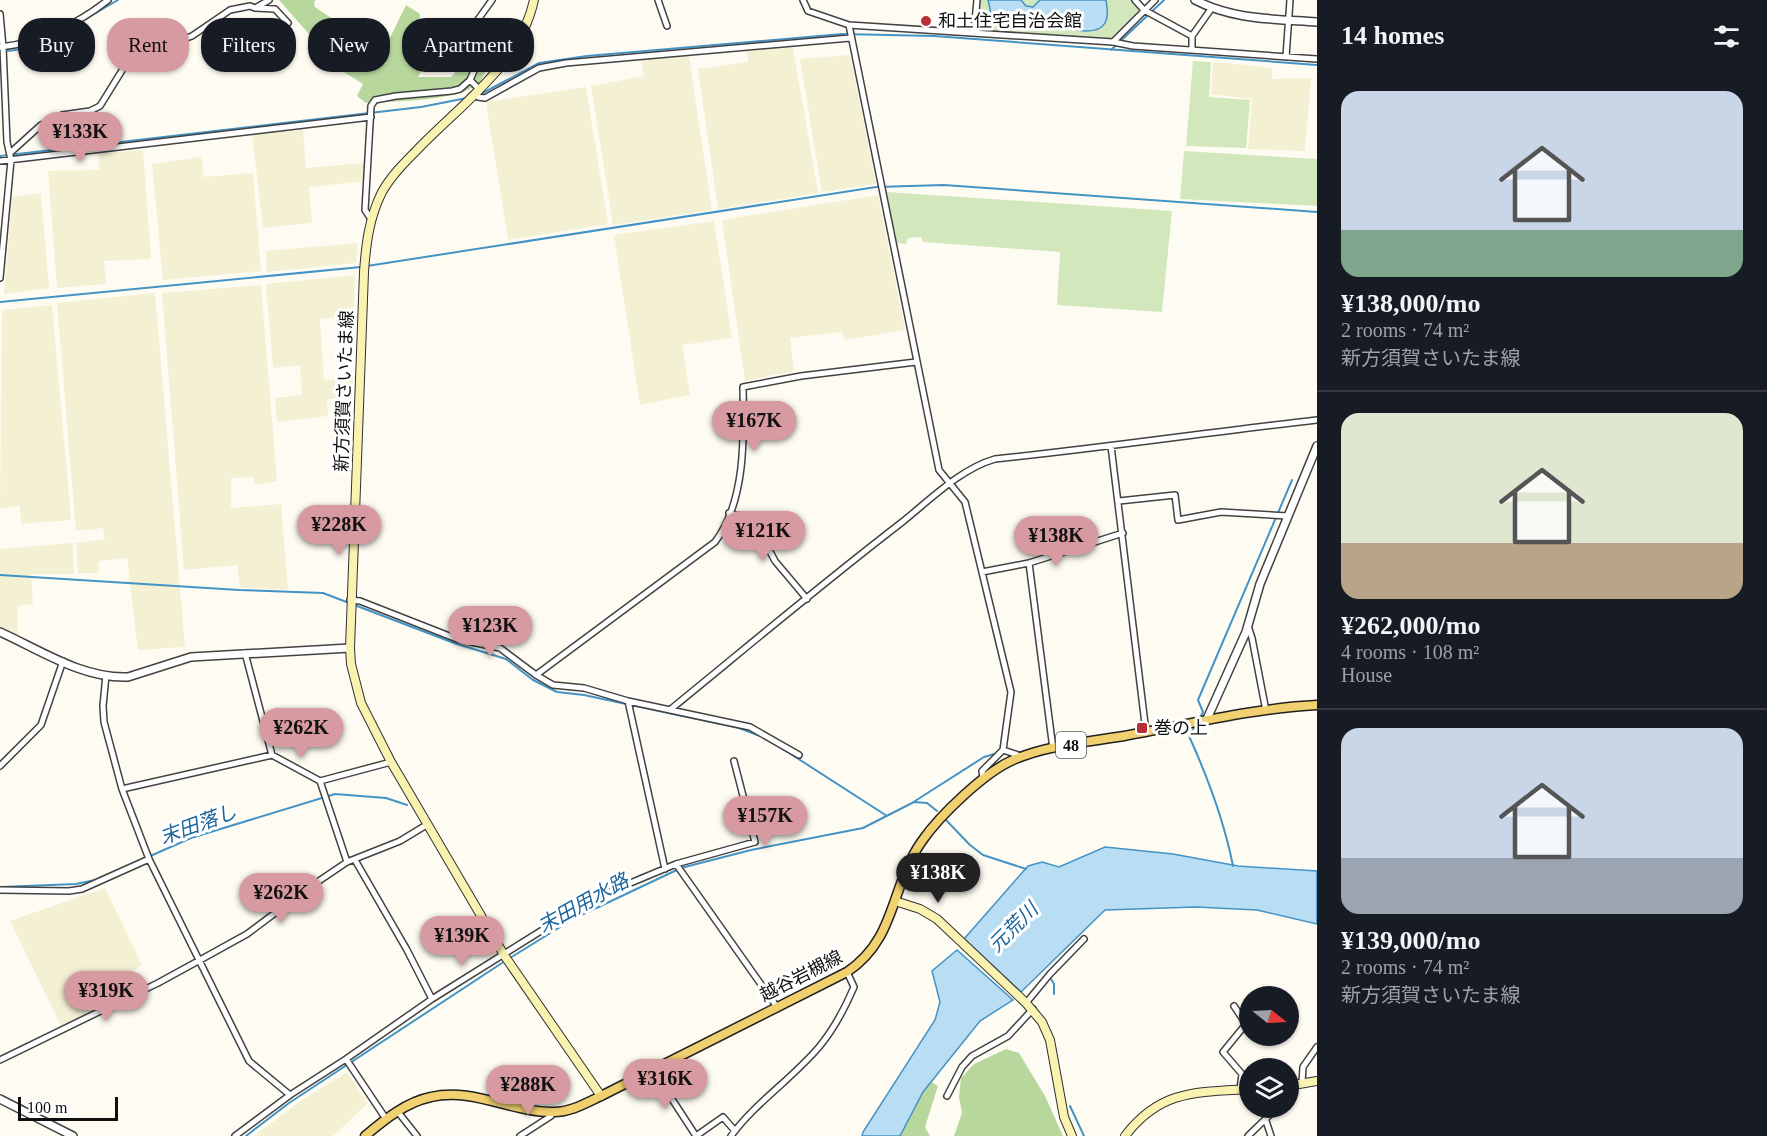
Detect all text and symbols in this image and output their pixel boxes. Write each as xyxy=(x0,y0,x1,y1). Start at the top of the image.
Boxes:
place label: 和土住宅自治会館 xyxy=(938,11,1082,31)
marker: 和土住宅自治会館 xyxy=(919,14,933,28)
chip: Buy xyxy=(18,18,95,72)
chip: Rent xyxy=(107,18,189,72)
chip: Filters xyxy=(201,18,296,72)
chip: New xyxy=(308,18,390,72)
chip: Apartment xyxy=(402,18,534,72)
icon: filters xyxy=(1710,20,1743,53)
text: 14 homes xyxy=(1341,21,1444,50)
pin: ¥133K xyxy=(38,112,122,163)
text: ¥133K xyxy=(52,120,108,142)
icon: home xyxy=(1488,130,1596,238)
text: ¥138,000/mo xyxy=(1341,289,1480,318)
street label: 新方須賀さいたま線 xyxy=(331,310,357,472)
text: 2 rooms · 74 m² xyxy=(1341,319,1469,341)
text: 新方須賀さいたま線 xyxy=(1341,347,1520,369)
pin: ¥167K xyxy=(712,401,796,452)
text: ¥167K xyxy=(726,409,782,431)
icon: home xyxy=(1488,452,1596,560)
pin: ¥228K xyxy=(297,505,381,556)
pin: ¥121K xyxy=(721,511,805,562)
text: ¥228K xyxy=(311,513,367,535)
pin: ¥138K xyxy=(1014,516,1098,567)
text: ¥121K xyxy=(735,519,791,541)
text: ¥138K xyxy=(1028,524,1084,546)
pin: ¥123K xyxy=(448,606,532,657)
text: ¥262,000/mo xyxy=(1341,611,1480,640)
text: ¥123K xyxy=(462,614,518,636)
text: 4 rooms · 108 m² xyxy=(1341,641,1479,663)
text: House xyxy=(1341,664,1392,686)
pin: ¥262K xyxy=(259,708,343,759)
text: ¥262K xyxy=(273,716,329,738)
place label: 巻の上 xyxy=(1154,718,1208,738)
marker: 巻の上 xyxy=(1135,721,1149,735)
road number: 48 xyxy=(1056,732,1086,758)
icon: home xyxy=(1488,767,1596,875)
pin: ¥157K xyxy=(723,796,807,847)
water label: 末田落し xyxy=(157,800,239,848)
text: ¥157K xyxy=(737,804,793,826)
pin: ¥138K xyxy=(896,853,980,904)
text: ¥138K xyxy=(910,861,966,883)
water label: 末田用水路 xyxy=(534,868,634,937)
pin: ¥262K xyxy=(239,873,323,924)
text: ¥262K xyxy=(253,881,309,903)
water label: 元荒川 xyxy=(984,897,1043,956)
pin: ¥139K xyxy=(420,916,504,967)
text: ¥139K xyxy=(434,924,490,946)
text: ¥139,000/mo xyxy=(1341,926,1480,955)
street label: 越谷岩槻線 xyxy=(756,947,846,1005)
text: 2 rooms · 74 m² xyxy=(1341,956,1469,978)
pin: ¥319K xyxy=(64,971,148,1022)
text: ¥319K xyxy=(78,979,134,1001)
text: 新方須賀さいたま線 xyxy=(1341,984,1520,1006)
north arrow xyxy=(1239,986,1299,1046)
map controls xyxy=(1239,986,1299,1118)
button: layers xyxy=(1239,1058,1299,1118)
pin: ¥316K xyxy=(623,1059,707,1110)
pin: ¥288K xyxy=(486,1065,570,1116)
text: ¥316K xyxy=(637,1067,693,1089)
text: ¥288K xyxy=(500,1073,556,1095)
scale bar xyxy=(18,1094,118,1122)
text: 100 m xyxy=(27,1099,67,1116)

